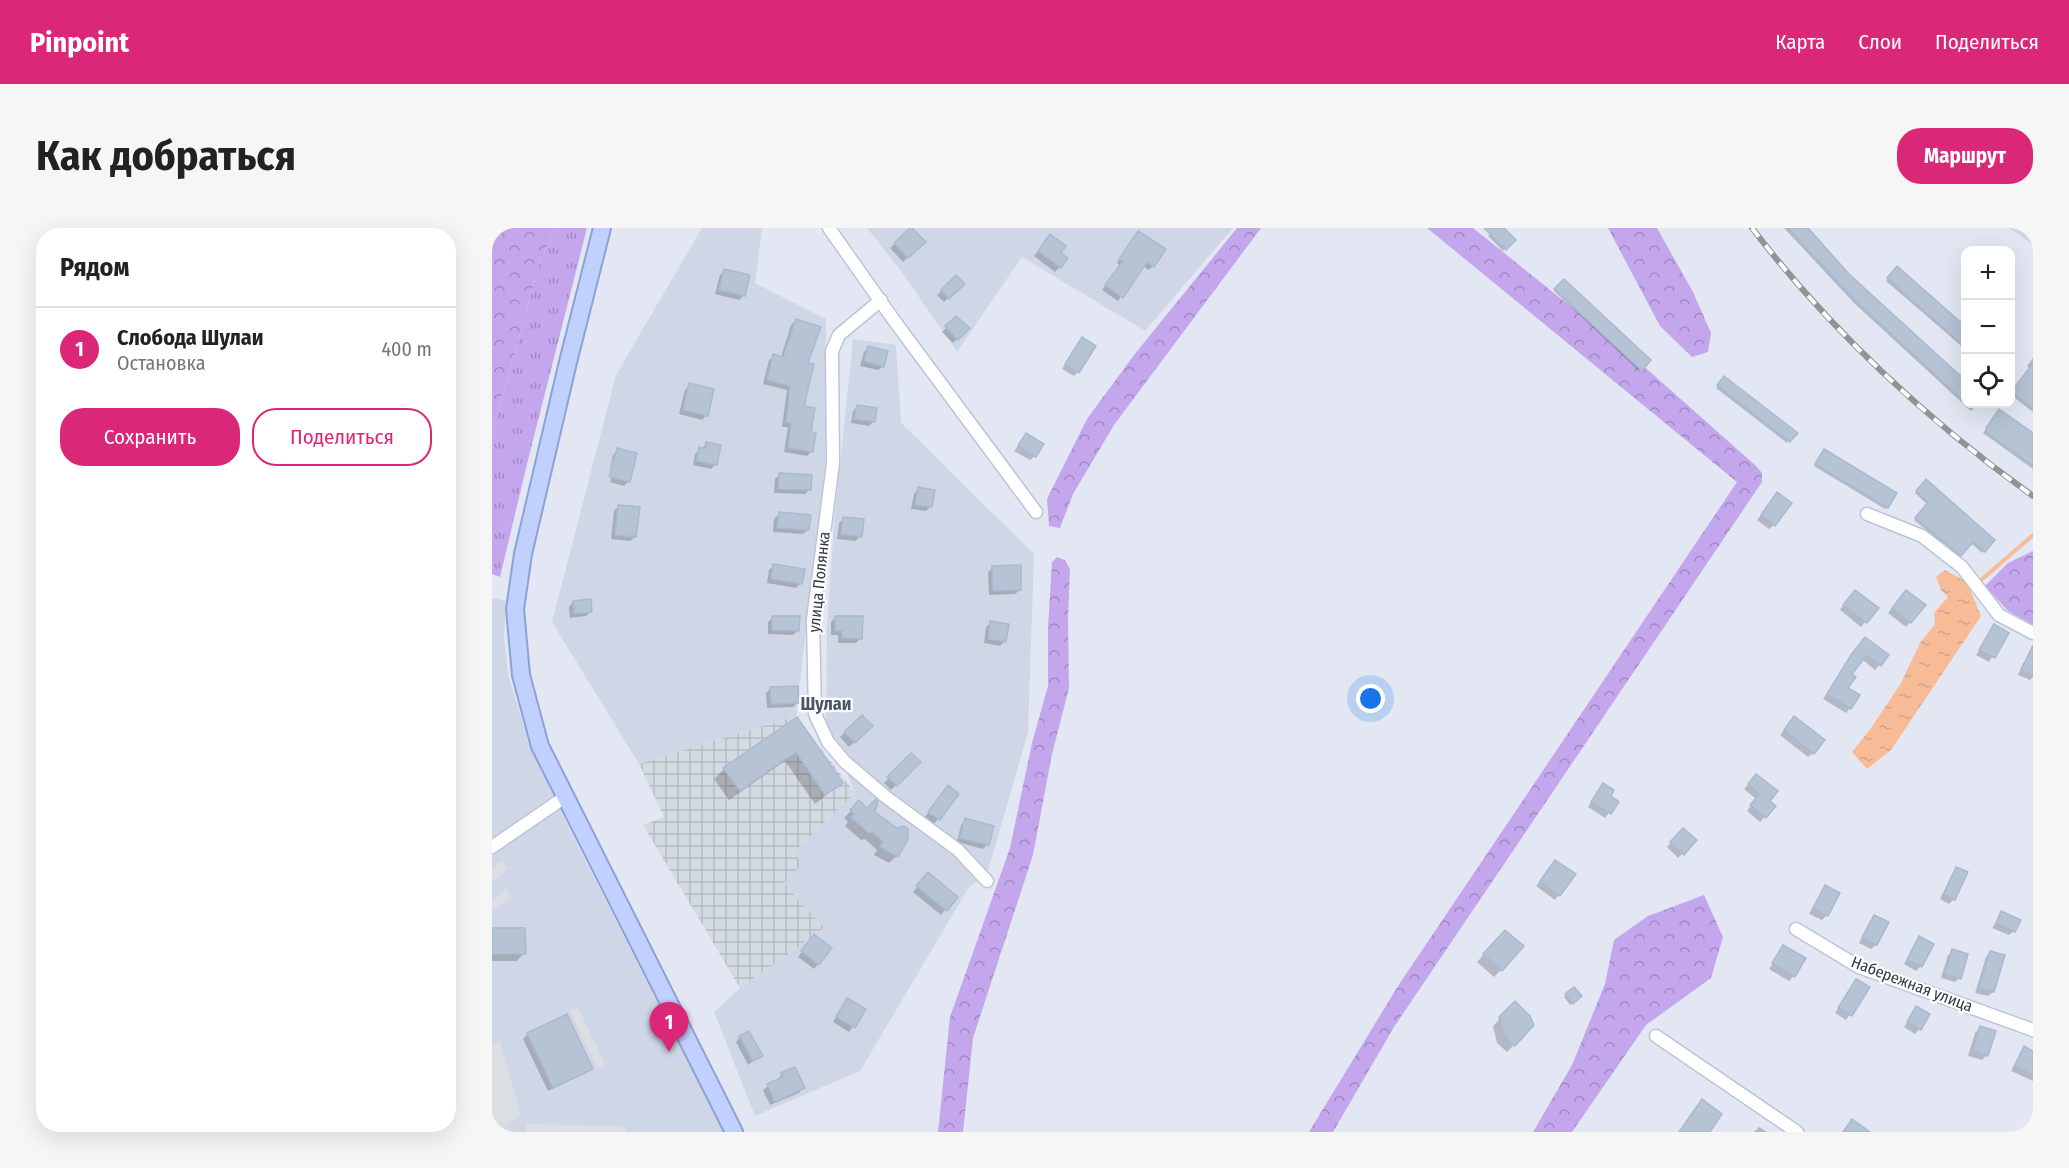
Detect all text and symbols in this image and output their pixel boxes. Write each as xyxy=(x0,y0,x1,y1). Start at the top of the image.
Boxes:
text: Pinpoint xyxy=(30,26,129,59)
text: Карта xyxy=(1775,29,1825,55)
text: Слои xyxy=(1858,29,1902,55)
text: Поделиться xyxy=(1935,29,2039,55)
button: Маршрут xyxy=(1897,128,2033,184)
text: Как добраться xyxy=(36,131,296,181)
map controls xyxy=(1961,246,2015,408)
button: + xyxy=(1961,246,2015,300)
text: Рядом xyxy=(60,252,129,283)
button: − xyxy=(1961,300,2015,354)
text: Слобода Шулаи xyxy=(117,324,264,351)
text: 1 xyxy=(75,337,84,361)
text: 400 m xyxy=(381,337,432,361)
text: Остановка xyxy=(117,351,205,375)
button: locate xyxy=(1961,354,2015,408)
button: Сохранить xyxy=(60,408,240,466)
button: Поделиться xyxy=(252,408,432,466)
street label: улица Полянка xyxy=(804,530,834,633)
your location xyxy=(1356,684,1385,713)
district label: Шулаи xyxy=(801,693,851,715)
street label: Набережная улица xyxy=(1849,952,1975,1016)
pin: 1 xyxy=(650,1002,688,1052)

